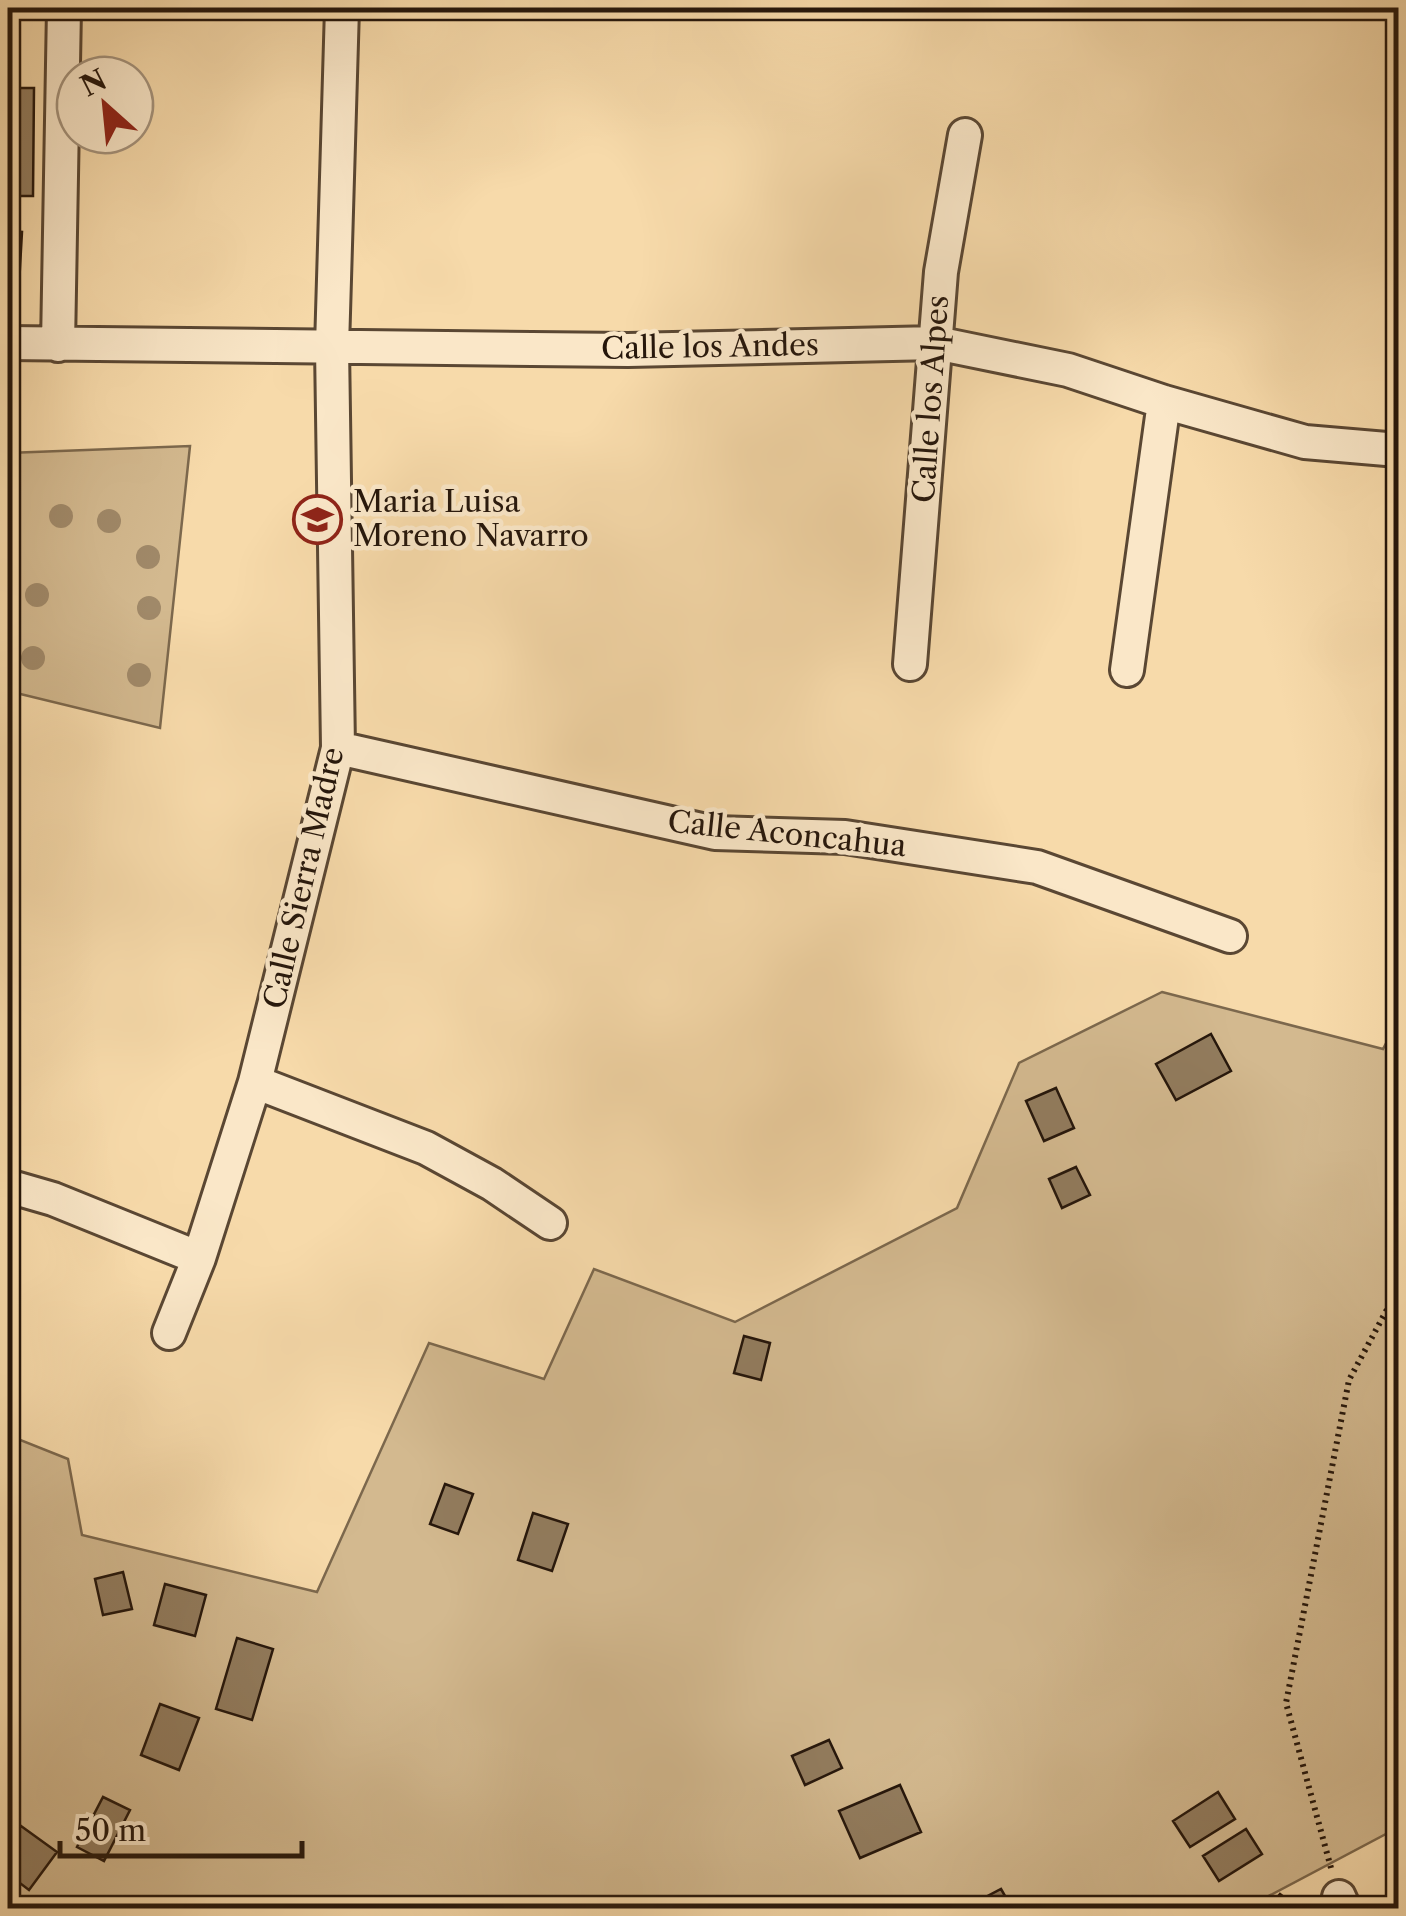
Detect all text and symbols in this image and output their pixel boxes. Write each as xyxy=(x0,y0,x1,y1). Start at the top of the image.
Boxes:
north arrow xyxy=(55,55,155,155)
text: N xyxy=(75,62,112,103)
street label: Calle los Alpes xyxy=(905,294,956,504)
street label: Calle los Andes xyxy=(601,326,819,367)
place label: Maria Luisa Moreno Navarro xyxy=(353,483,589,554)
school or university icon: Maria Luisa Moreno Navarro xyxy=(292,493,344,545)
street label: Calle Sierra Madre xyxy=(255,744,352,1012)
street label: Calle Aconcahua xyxy=(666,803,908,864)
scale bar xyxy=(60,1796,302,1858)
text: 50 m xyxy=(75,1812,146,1849)

